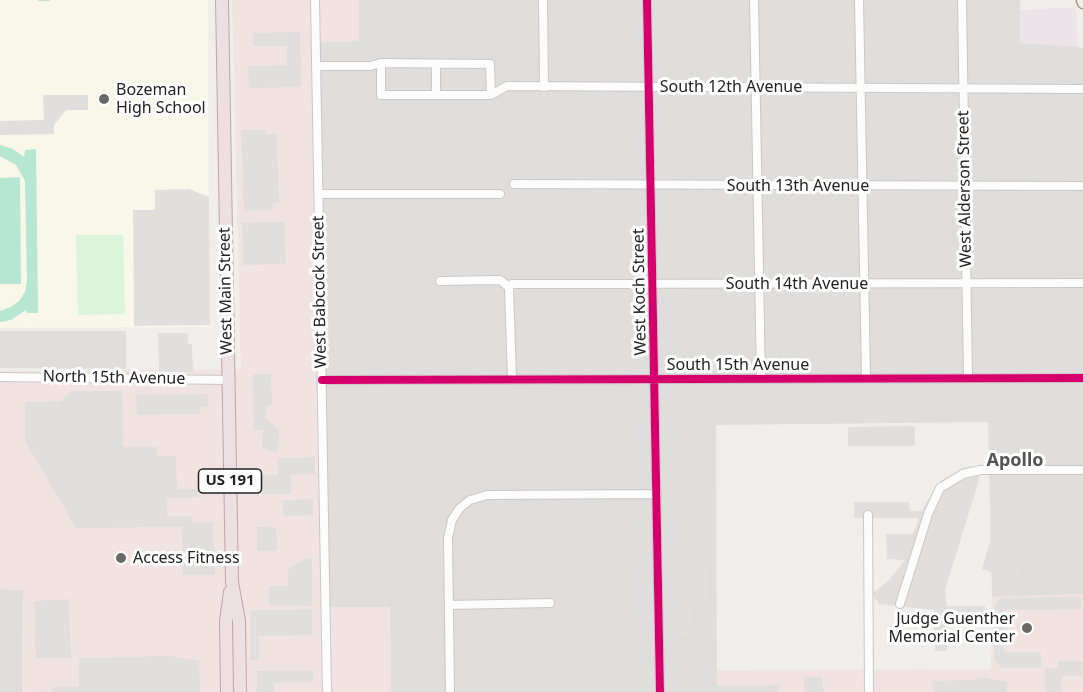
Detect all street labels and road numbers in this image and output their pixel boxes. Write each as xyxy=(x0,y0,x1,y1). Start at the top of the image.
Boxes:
street label: South 12th Avenue xyxy=(660,77,802,97)
street label: West Alderson Street xyxy=(954,110,976,268)
street label: South 13th Avenue xyxy=(727,176,869,196)
street label: West Babcock Street xyxy=(309,215,331,369)
street label: West Main Street xyxy=(215,227,237,355)
street label: West Koch Street xyxy=(629,228,651,356)
street label: South 14th Avenue xyxy=(726,274,868,294)
street label: South 15th Avenue xyxy=(667,355,809,375)
street label: North 15th Avenue xyxy=(43,367,185,389)
road number: US 191 xyxy=(198,469,262,493)

